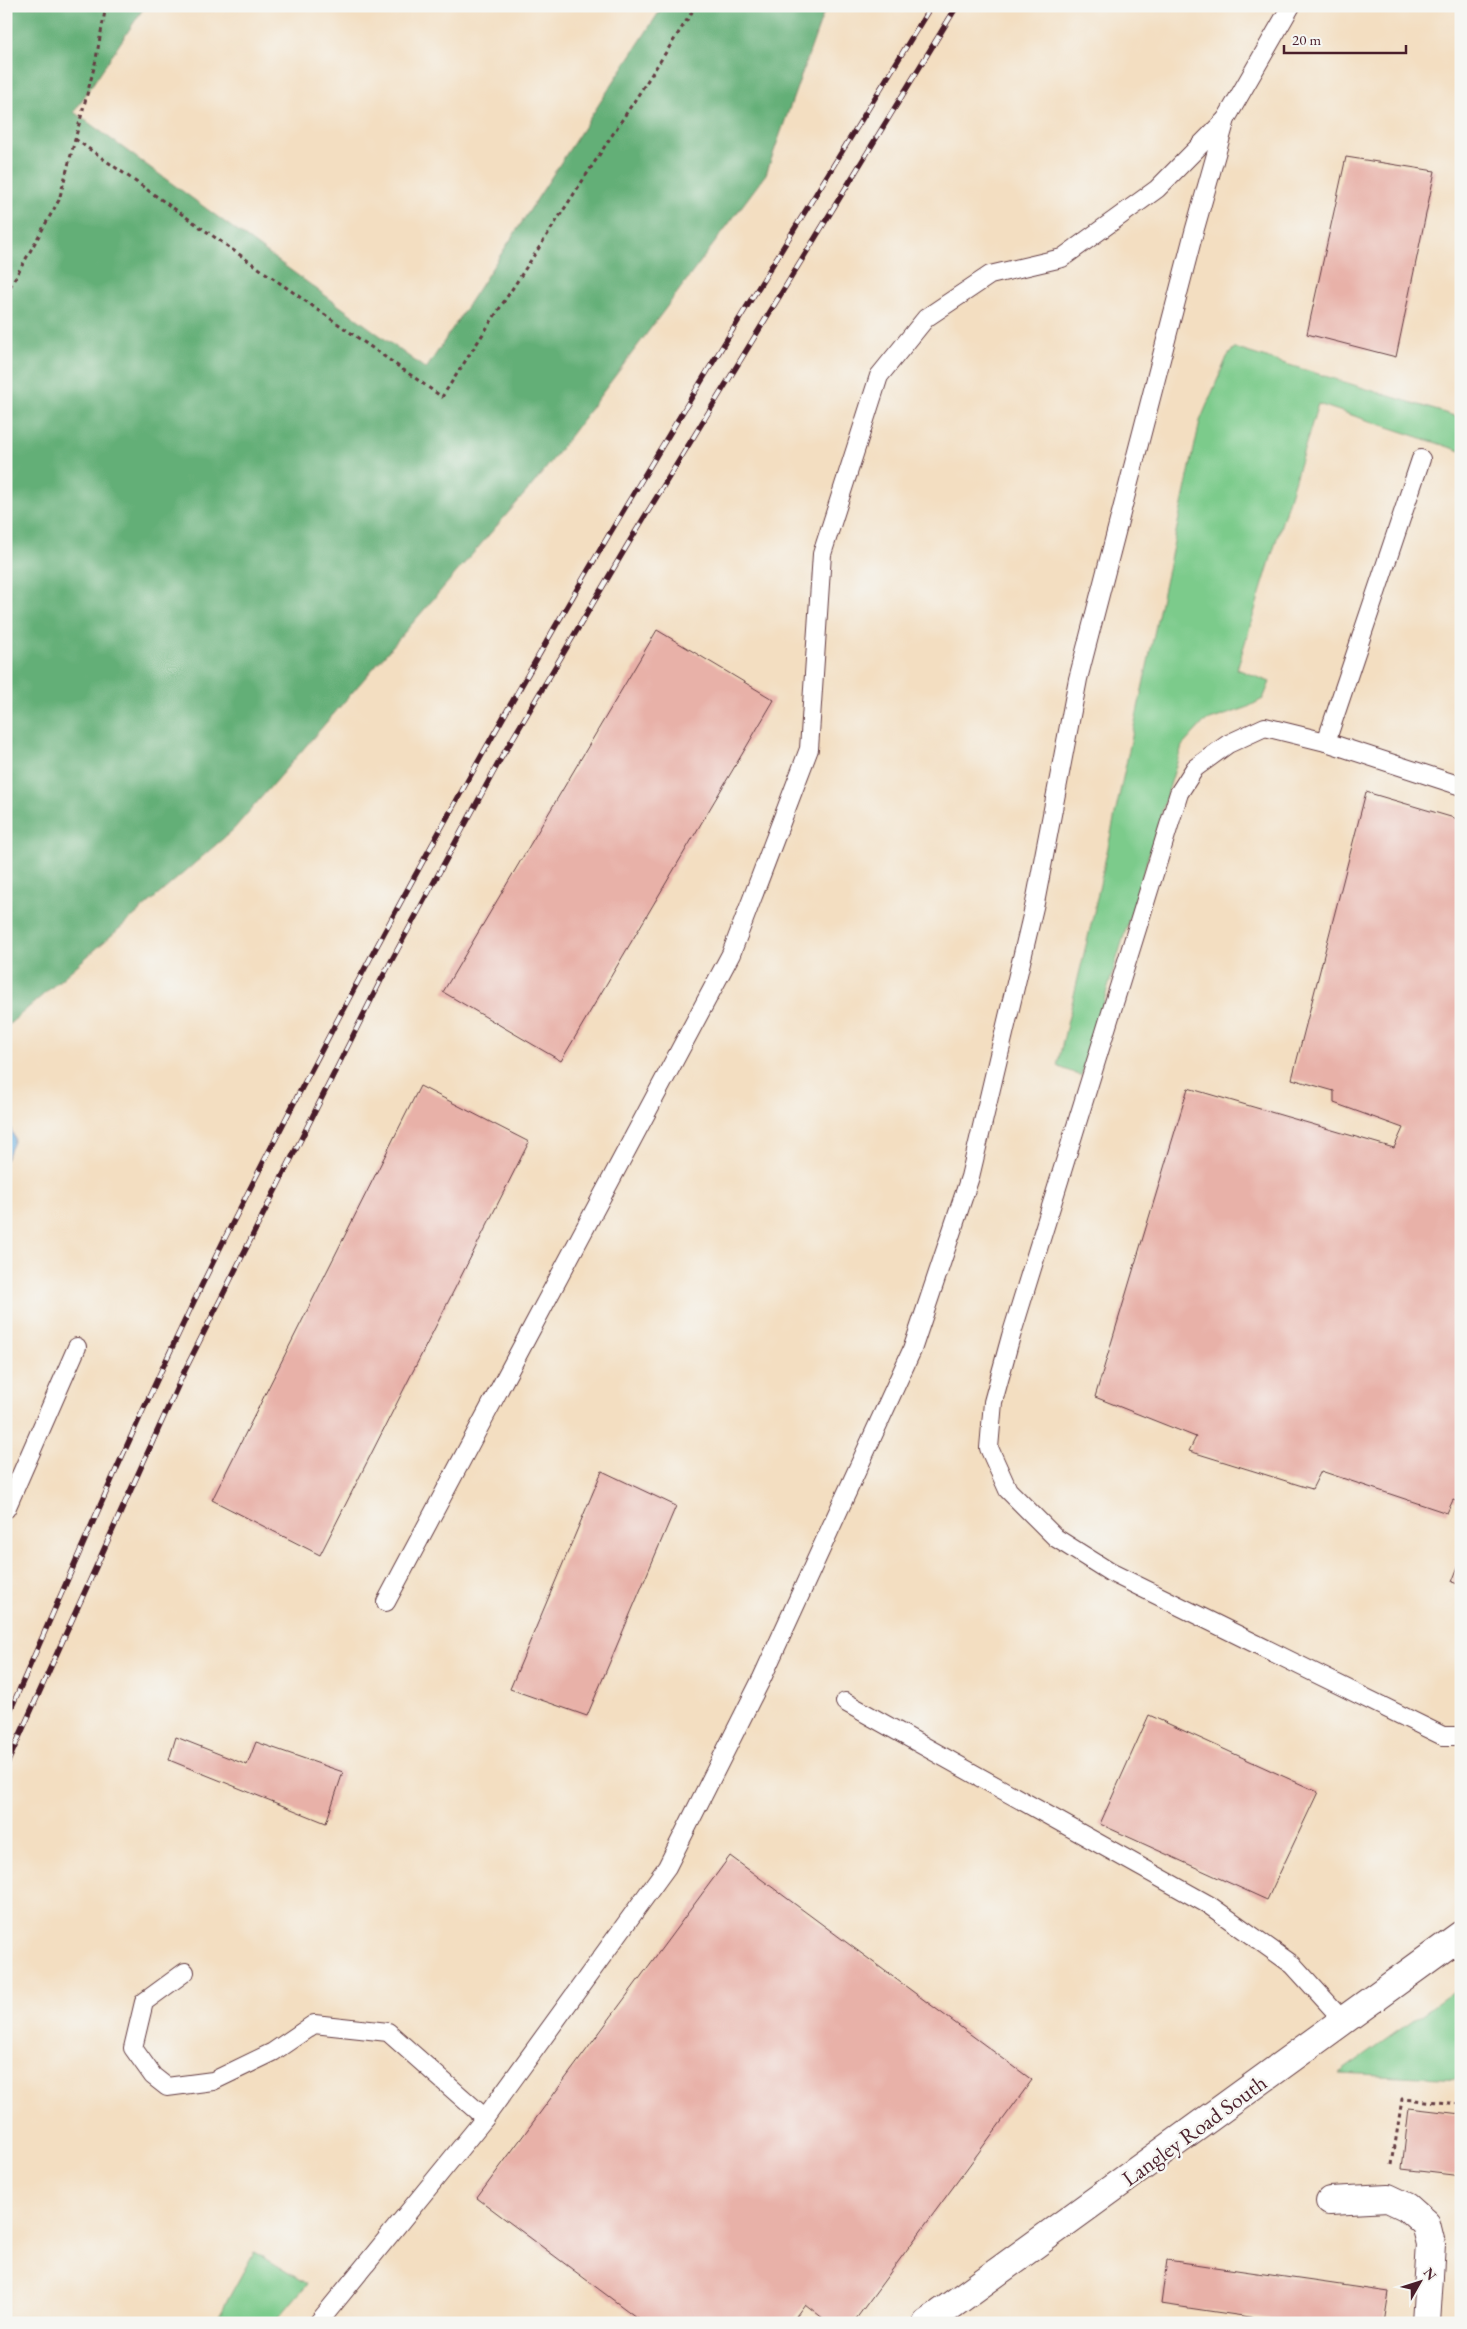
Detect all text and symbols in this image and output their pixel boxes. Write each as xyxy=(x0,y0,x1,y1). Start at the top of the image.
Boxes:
scale bar xyxy=(1284,22,1407,54)
text: 20 m xyxy=(1292,30,1321,49)
street label: Langley Road South xyxy=(1116,2068,1272,2193)
north arrow xyxy=(1394,2256,1444,2306)
text: N xyxy=(1420,2264,1441,2284)

